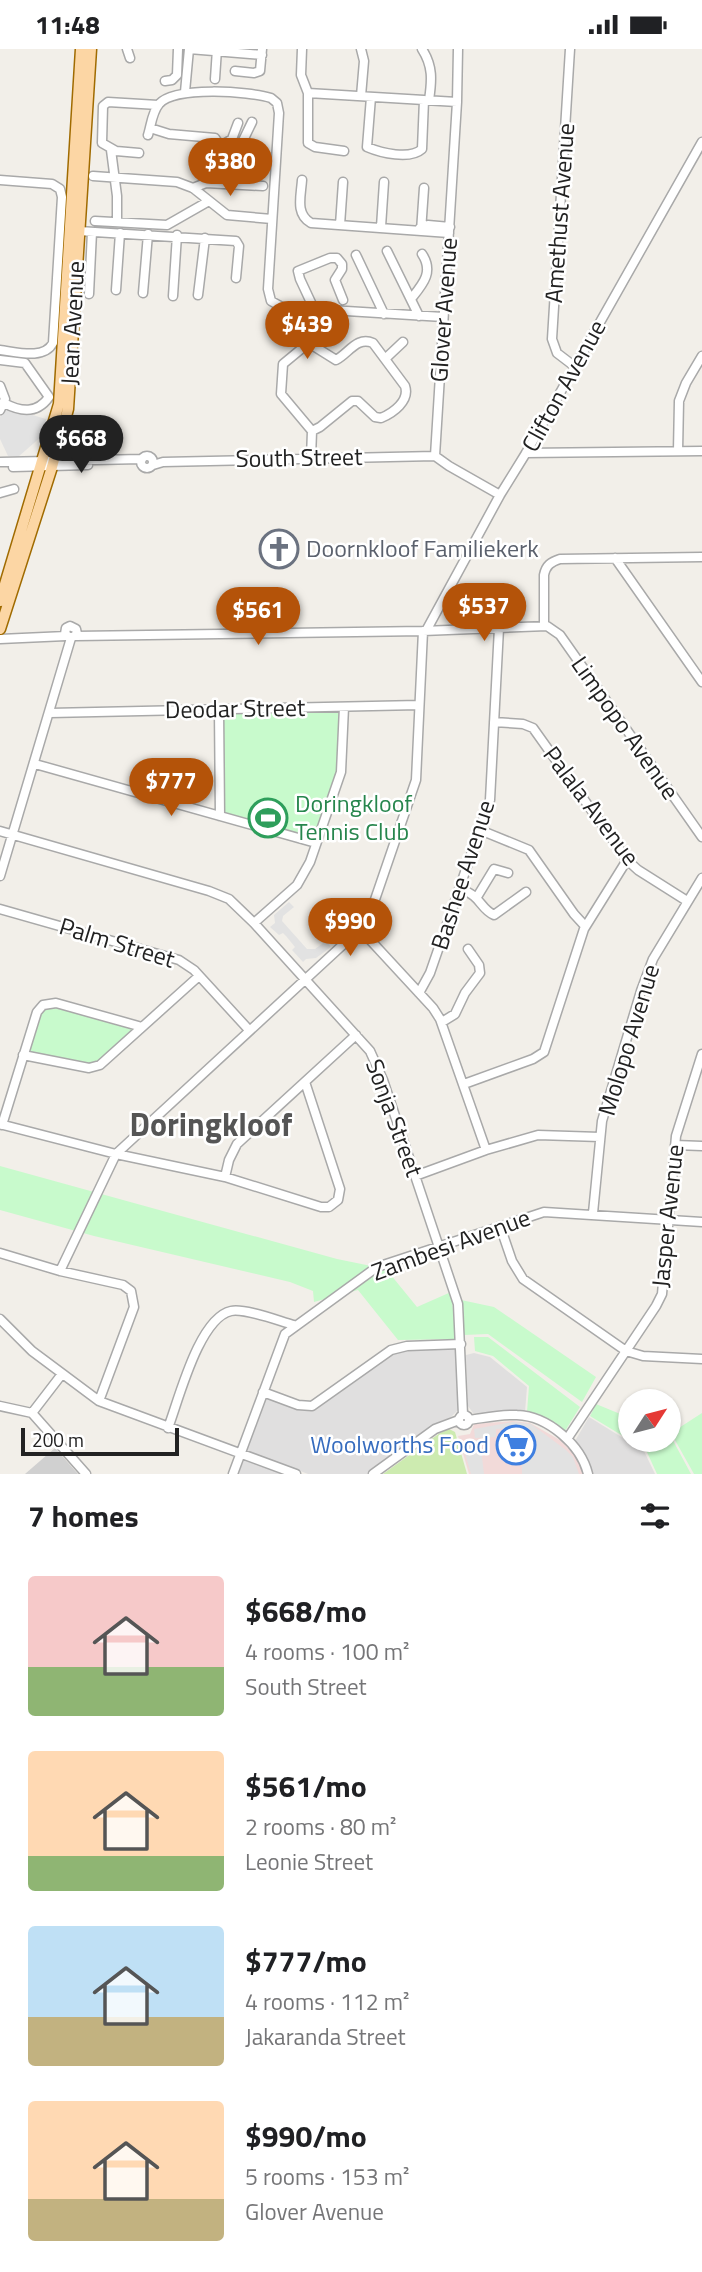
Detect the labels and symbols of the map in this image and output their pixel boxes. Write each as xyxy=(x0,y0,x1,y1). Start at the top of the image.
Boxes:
street label: Amethust Avenue xyxy=(535,122,583,304)
pin: $380 xyxy=(189,139,271,198)
street label: Glover Avenue xyxy=(420,236,466,383)
street label: Jean Avenue xyxy=(51,260,93,386)
pin: $439 xyxy=(266,301,348,361)
street label: Clifton Avenue xyxy=(512,313,614,458)
pin: $668 xyxy=(40,415,122,475)
street label: South Street xyxy=(235,438,363,476)
church icon: Doornkloof Familiekerk xyxy=(258,528,300,570)
place label: Doornkloof Familiekerk xyxy=(306,530,539,566)
pin: $537 xyxy=(443,583,525,643)
pin: $561 xyxy=(217,587,299,647)
street label: Limpopo Avenue xyxy=(563,648,689,806)
street label: Deodar Street xyxy=(164,689,306,727)
street label: Palala Avenue xyxy=(535,738,649,873)
pin: $777 xyxy=(130,759,212,818)
place label: Doringkloof Tennis Club xyxy=(295,785,412,849)
street label: Bashee Avenue xyxy=(421,795,503,954)
sports icon: Doringkloof Tennis Club xyxy=(247,797,289,839)
pin: $990 xyxy=(309,899,391,958)
street label: Palm Street xyxy=(55,907,180,977)
street label: Molopo Avenue xyxy=(588,960,668,1120)
street label: Sonja Street xyxy=(357,1054,433,1182)
district label: Doringkloof xyxy=(130,1100,293,1148)
street label: Jasper Avenue xyxy=(642,1143,692,1289)
street label: Zambesi Avenue xyxy=(366,1199,535,1289)
north arrow xyxy=(618,1389,681,1453)
supermarket icon: Woolworths Food xyxy=(495,1424,537,1466)
scale bar xyxy=(21,1425,178,1457)
place label: Woolworths Food xyxy=(310,1426,489,1462)

